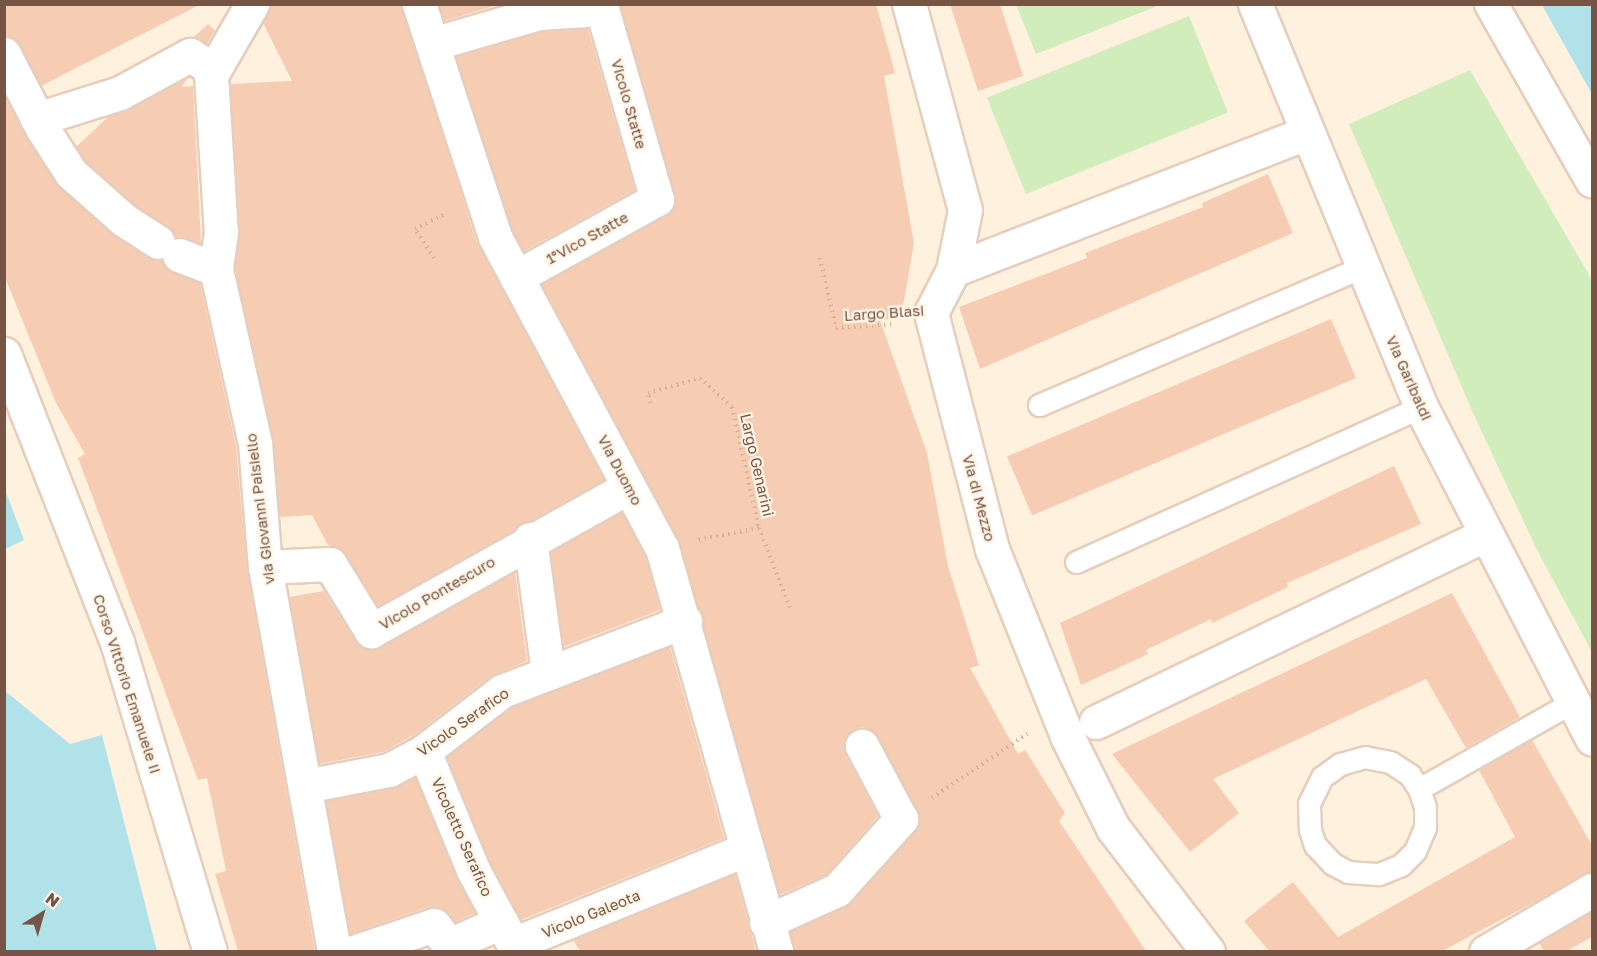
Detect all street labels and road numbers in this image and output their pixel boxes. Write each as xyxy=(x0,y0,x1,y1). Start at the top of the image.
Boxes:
street label: Vicolo Statte xyxy=(608,57,650,151)
street label: 1°Vico Statte xyxy=(543,208,631,268)
street label: Largo Blasi xyxy=(843,301,925,325)
street label: Via Garibaldi xyxy=(1382,333,1436,423)
street label: Largo Genarini xyxy=(736,412,778,518)
street label: Via Duomo xyxy=(594,432,646,508)
street label: via Giovanni Paisiello xyxy=(242,433,278,585)
street label: Via di Mezzo xyxy=(959,453,999,543)
street label: Vicolo Pontescuro xyxy=(376,552,498,634)
street label: Corso Vittorio Emanuele II xyxy=(89,592,165,776)
street label: Vicolo Serafico xyxy=(414,684,512,760)
street label: Vicoletto Serafico xyxy=(428,775,496,899)
street label: Vicolo Galeota xyxy=(539,886,643,942)

